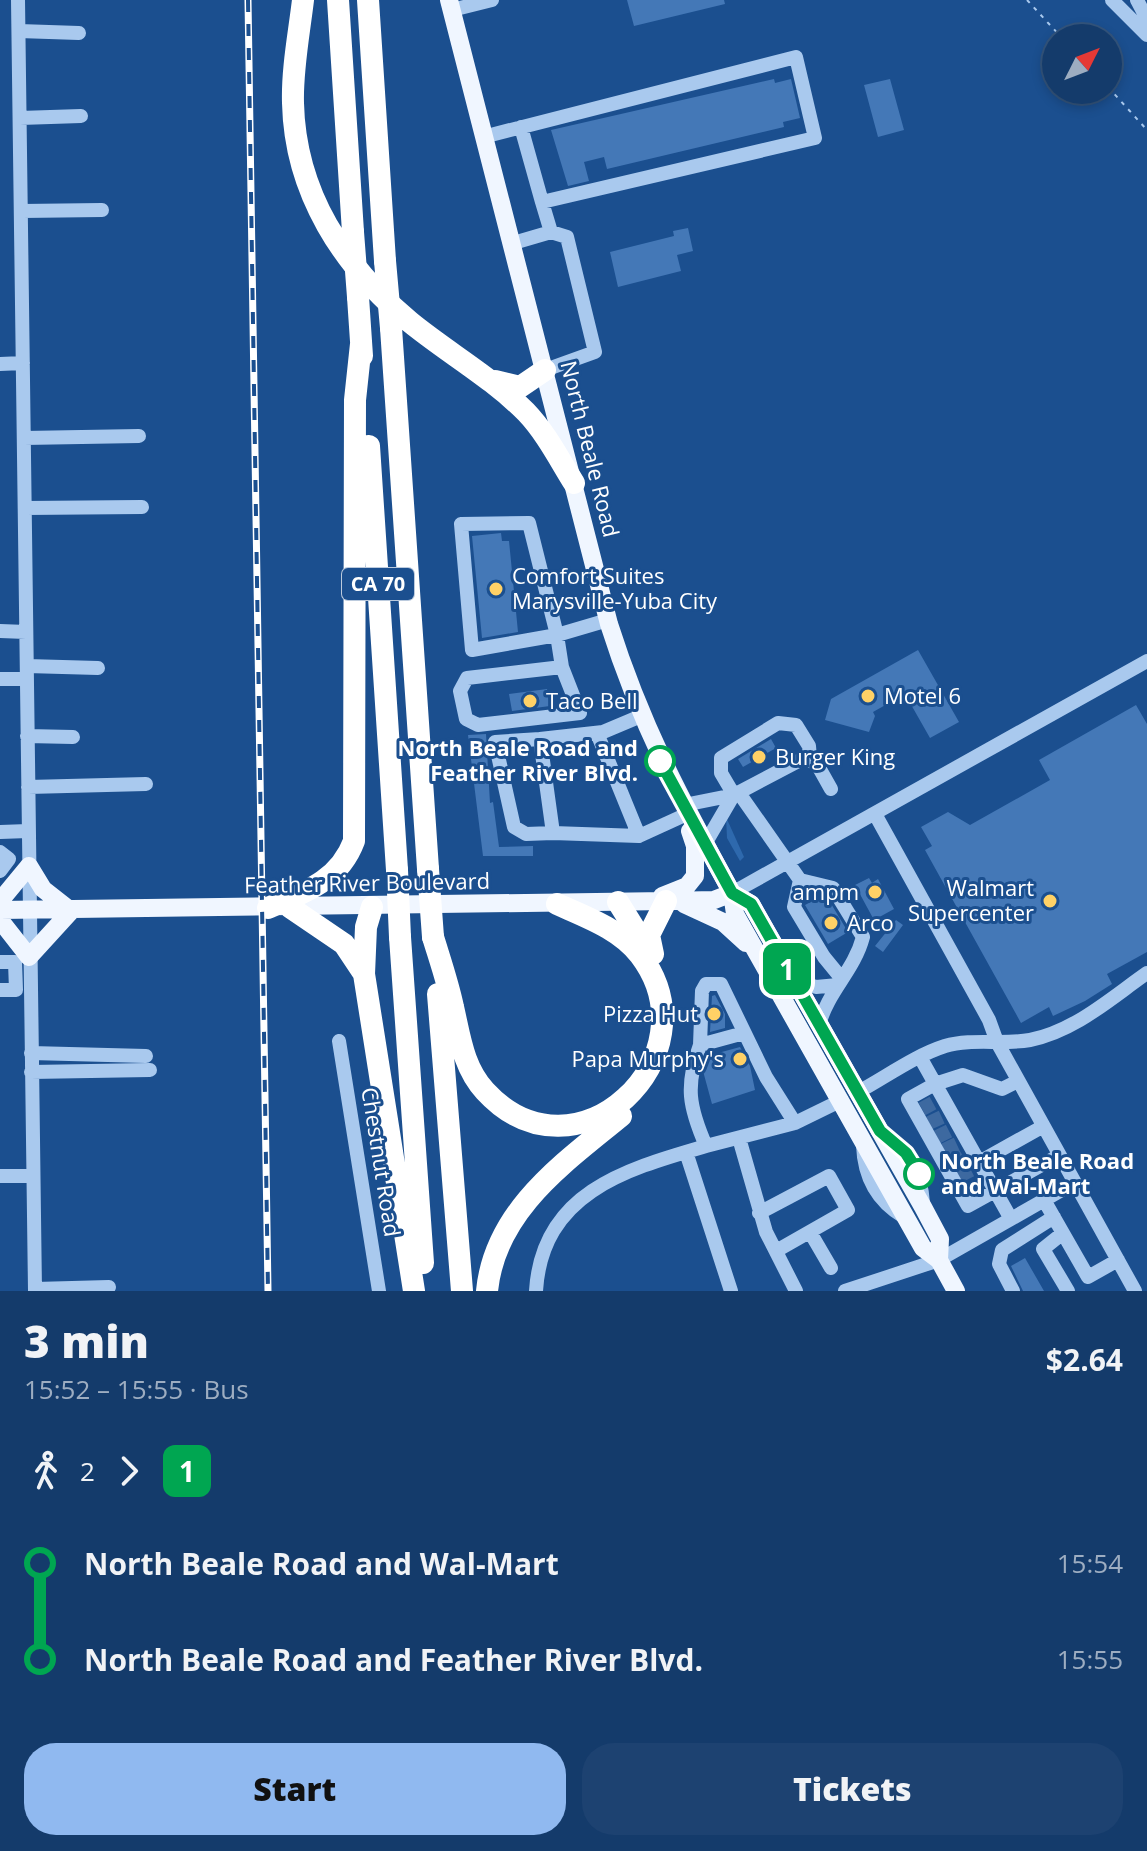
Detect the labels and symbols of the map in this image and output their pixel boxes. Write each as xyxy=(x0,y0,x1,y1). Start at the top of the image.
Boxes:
north arrow xyxy=(1042,24,1122,104)
street label: North Beale Road xyxy=(555,357,627,540)
place label: Comfort Suites Marysville-Yuba City xyxy=(512,560,718,615)
road number: CA 70 xyxy=(342,568,414,600)
marker: Comfort Suites Marysville-Yuba City xyxy=(487,580,505,598)
place label: Motel 6 xyxy=(884,680,961,710)
place label: Taco Bell xyxy=(546,685,638,715)
marker: Motel 6 xyxy=(859,687,877,705)
marker: Taco Bell xyxy=(521,692,539,710)
place label: North Beale Road and Feather River Blvd. xyxy=(398,732,638,787)
place label: Burger King xyxy=(775,741,895,771)
marker: North Beale Road and Feather River Blvd. xyxy=(645,746,675,776)
marker: Burger King xyxy=(750,748,768,766)
street label: Feather River Boulevard xyxy=(244,865,490,899)
place label: Walmart Supercenter xyxy=(908,872,1034,927)
place label: ampm xyxy=(793,876,859,906)
marker: ampm xyxy=(866,883,884,901)
marker: Walmart Supercenter xyxy=(1041,892,1059,910)
place label: Arco xyxy=(847,907,894,937)
marker: Arco xyxy=(822,914,840,932)
line badge: 1 xyxy=(761,943,813,995)
place label: Pizza Hut xyxy=(603,998,698,1028)
marker: Pizza Hut xyxy=(705,1005,723,1023)
place label: Papa Murphy's xyxy=(572,1043,724,1073)
marker: Papa Murphy's xyxy=(731,1050,749,1068)
street label: Chestnut Road xyxy=(355,1085,409,1239)
place label: North Beale Road and Wal-Mart xyxy=(941,1145,1134,1200)
marker: North Beale Road and Wal-Mart xyxy=(904,1159,934,1189)

